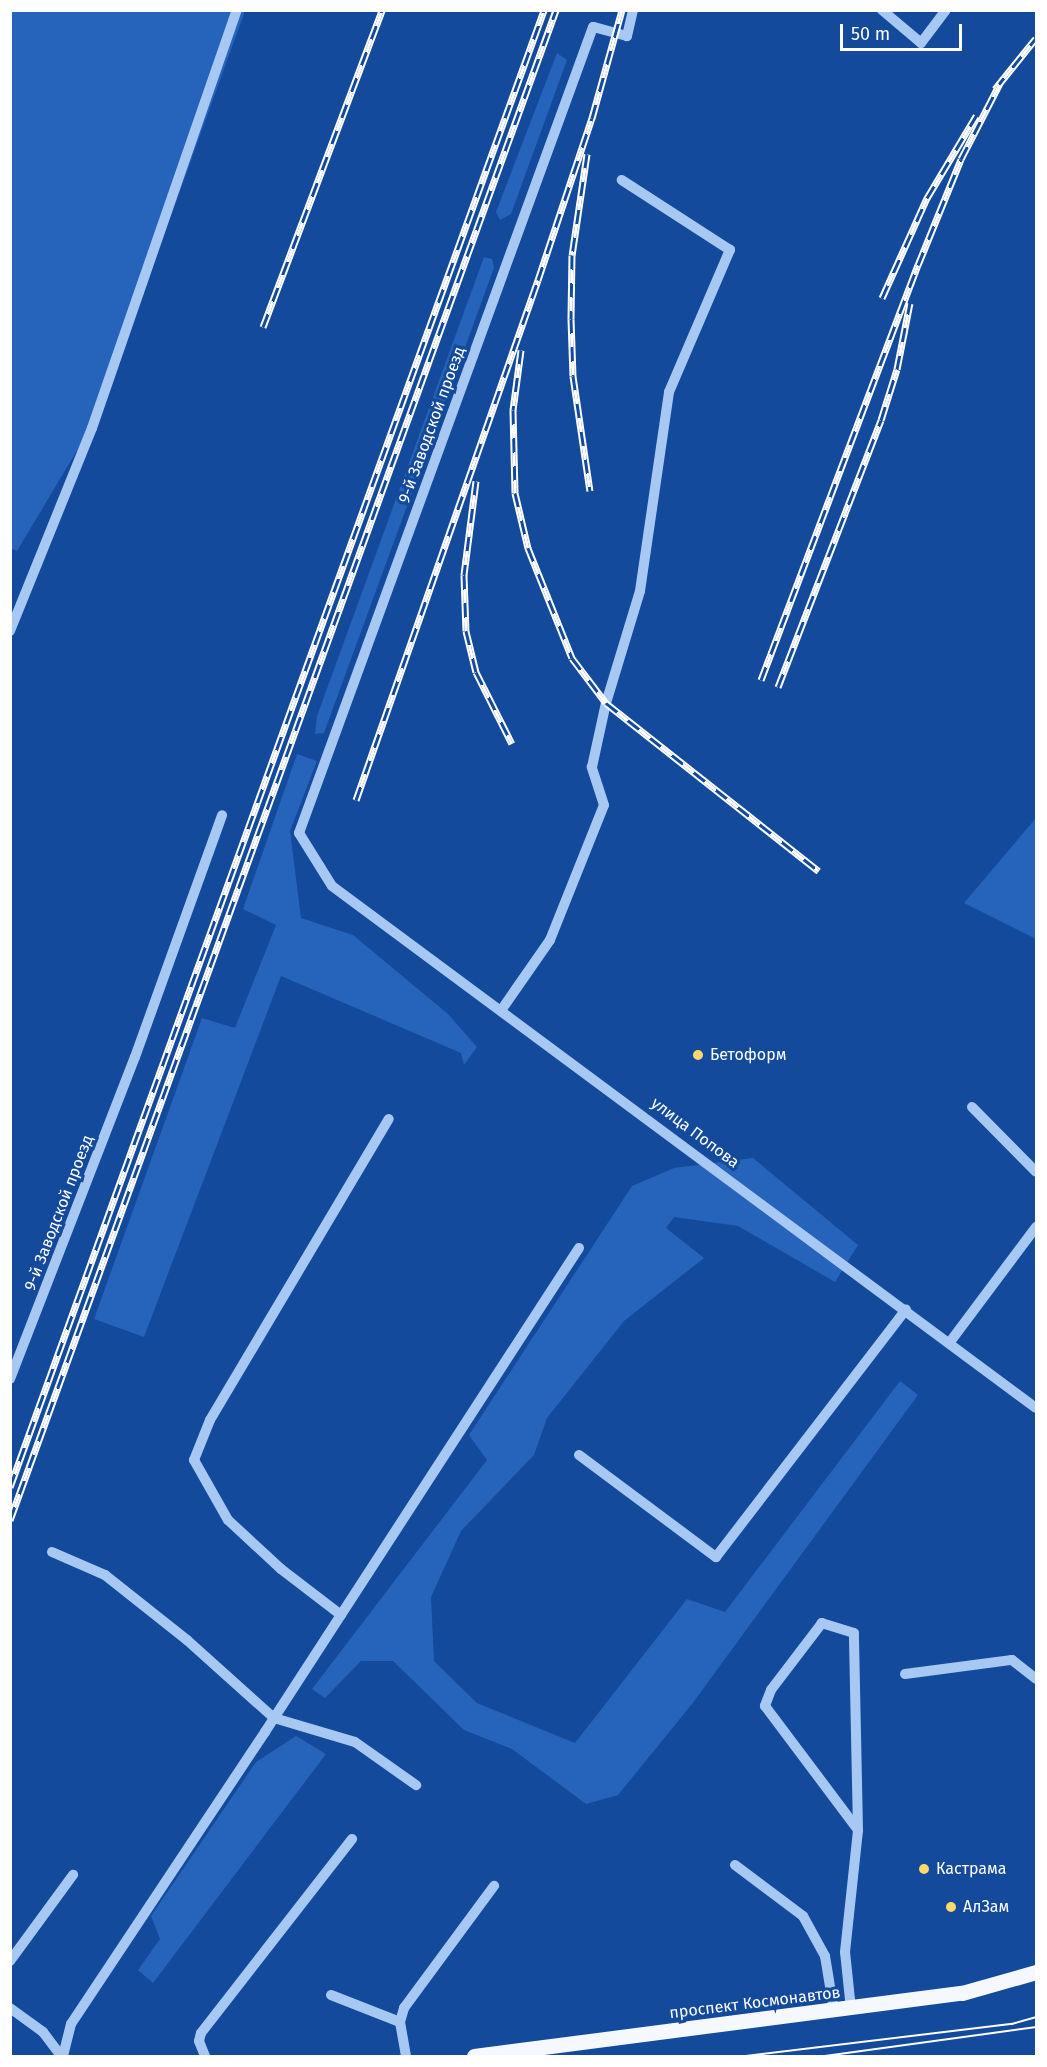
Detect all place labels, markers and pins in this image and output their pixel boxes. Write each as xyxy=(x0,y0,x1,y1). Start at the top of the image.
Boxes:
place label: Бетоформ xyxy=(710,1045,786,1065)
marker: Бетоформ xyxy=(691,1048,705,1062)
place label: Кастрама xyxy=(936,1859,1006,1879)
marker: Кастрама xyxy=(917,1862,931,1876)
place label: АлЗам xyxy=(963,1897,1009,1917)
marker: АлЗам xyxy=(944,1900,958,1914)

